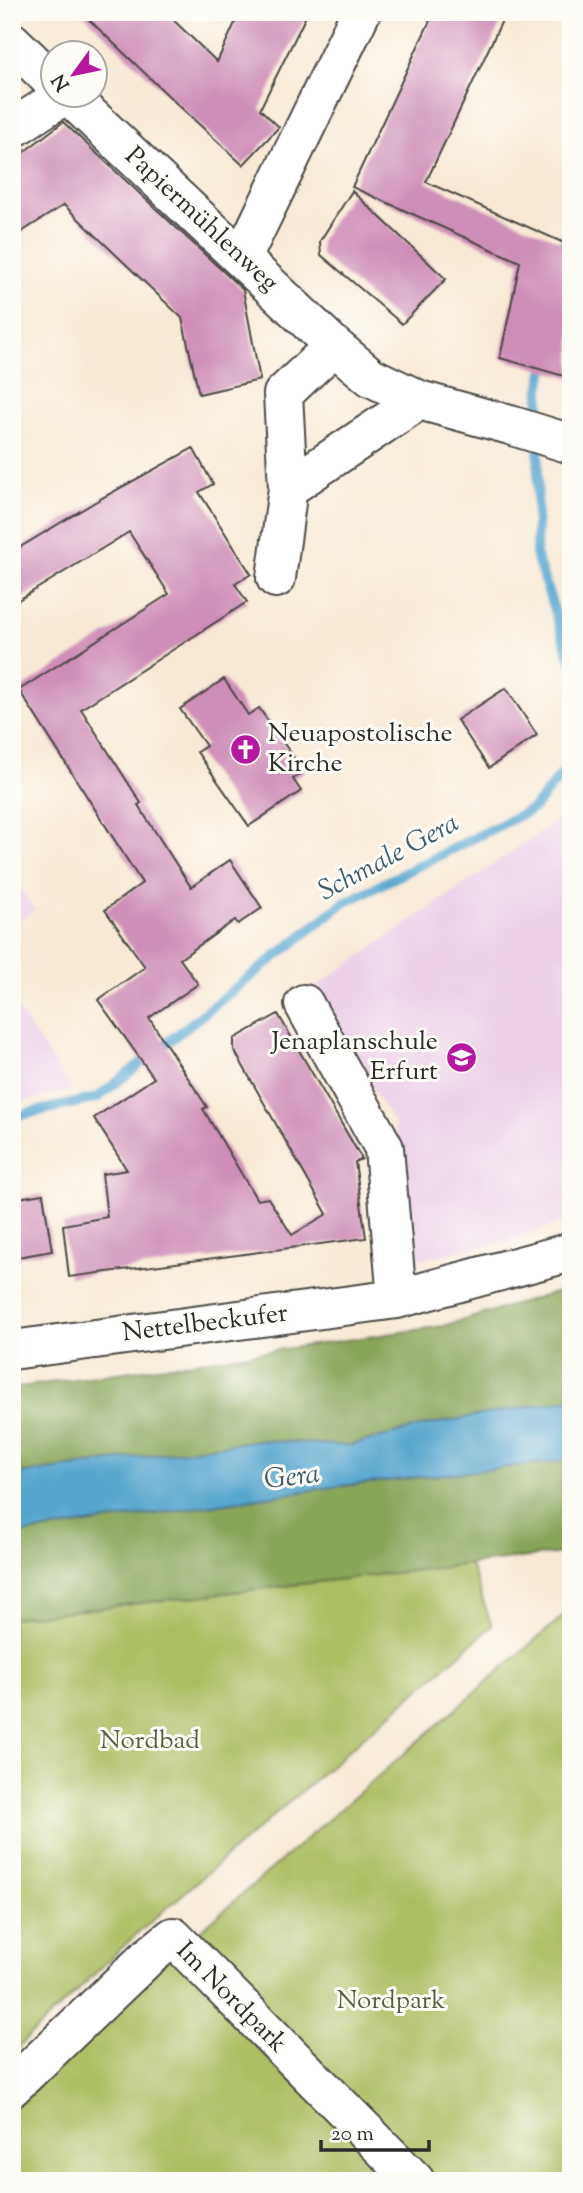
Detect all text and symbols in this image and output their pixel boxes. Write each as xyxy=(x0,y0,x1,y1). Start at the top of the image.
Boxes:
north arrow xyxy=(38,38,108,108)
text: N xyxy=(46,68,77,96)
street label: Papiermühlenweg xyxy=(116,139,286,301)
place label: Neuapostolische Kirche xyxy=(268,716,453,783)
church icon: Neuapostolische Kirche xyxy=(228,732,262,766)
water label: Schmale Gera xyxy=(312,804,466,912)
place label: Jenaplanschule Erfurt xyxy=(269,1024,438,1091)
school or university icon: Jenaplanschule Erfurt xyxy=(444,1040,478,1074)
street label: Nettelbeckufer xyxy=(120,1295,290,1353)
water label: Gera xyxy=(262,1455,322,1501)
park label: Nordbad xyxy=(100,1723,200,1760)
street label: Im Nordpark xyxy=(167,1934,295,2062)
park label: Nordpark xyxy=(337,1983,445,2020)
scale bar xyxy=(321,2109,429,2153)
text: 20 m xyxy=(331,2120,374,2150)

